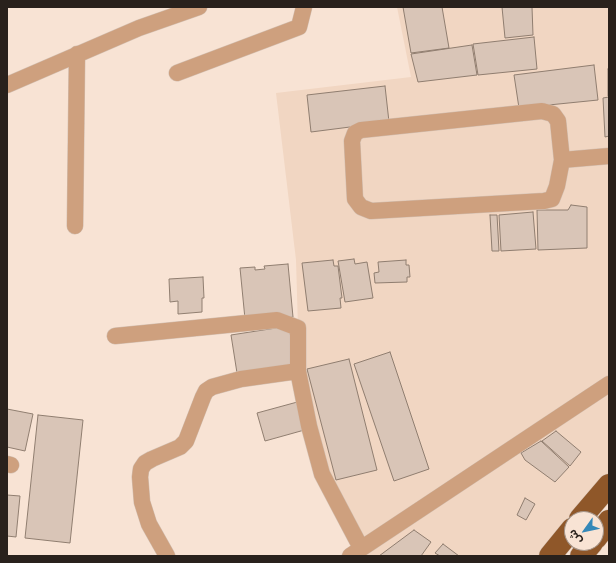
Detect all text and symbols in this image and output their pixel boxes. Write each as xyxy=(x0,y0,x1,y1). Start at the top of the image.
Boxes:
north arrow xyxy=(564,511,604,551)
text: ش xyxy=(565,527,585,547)

